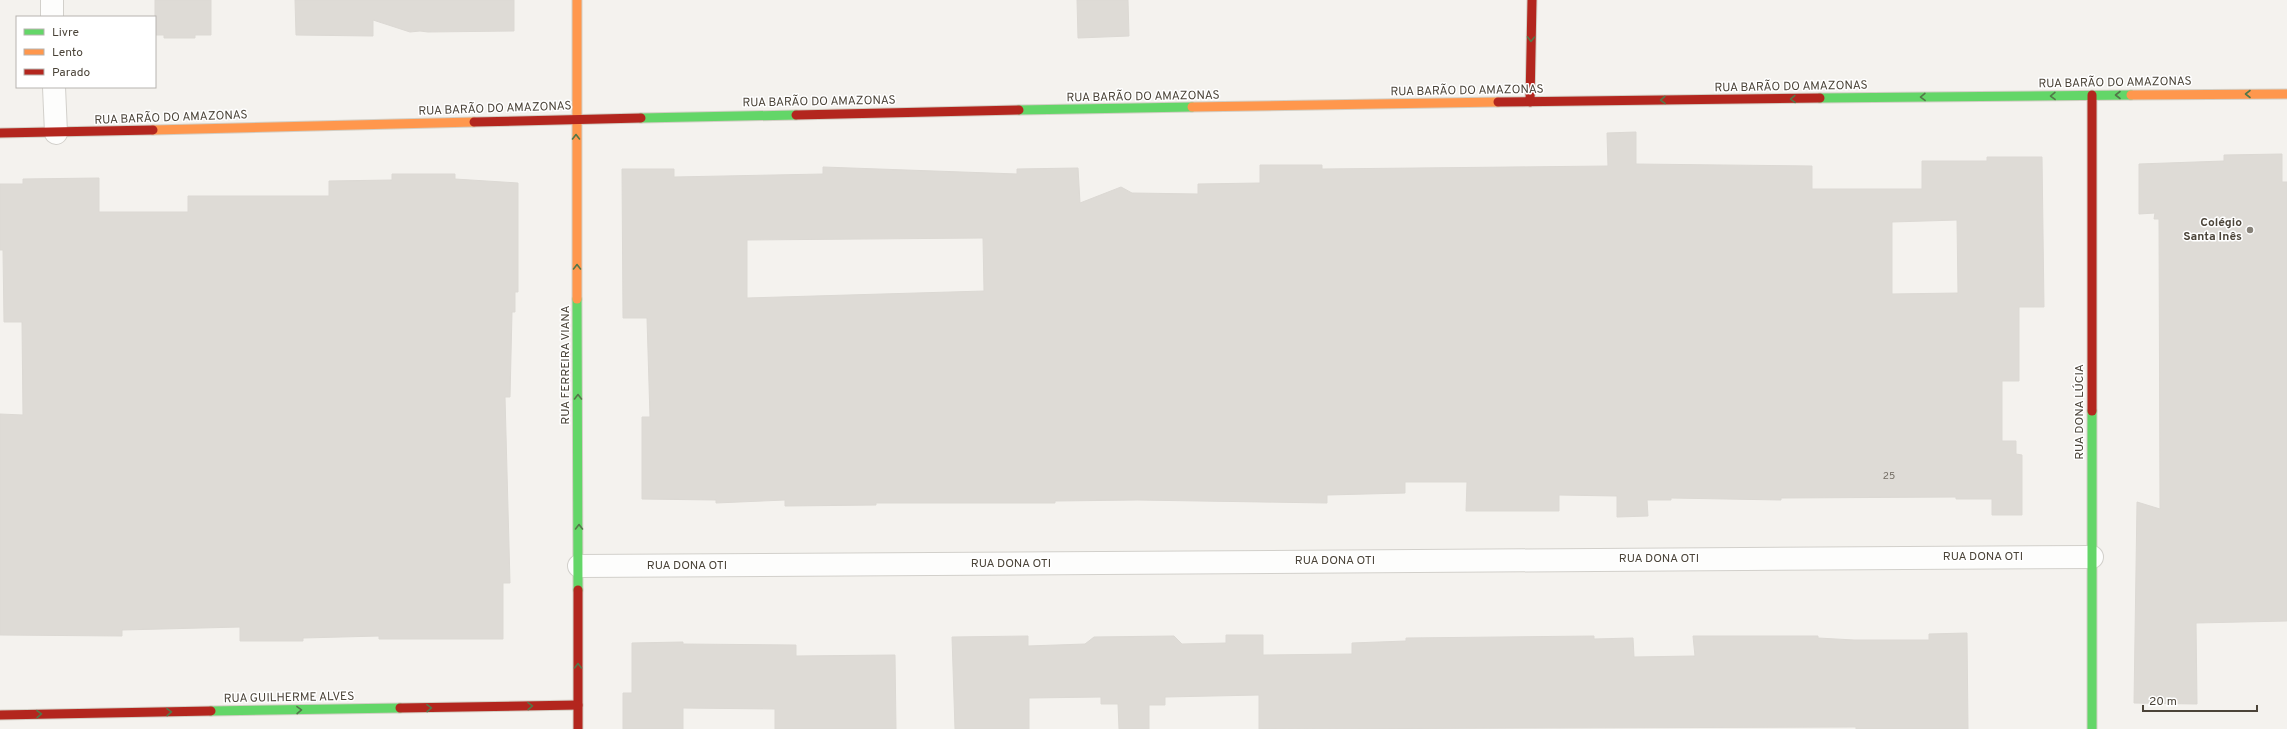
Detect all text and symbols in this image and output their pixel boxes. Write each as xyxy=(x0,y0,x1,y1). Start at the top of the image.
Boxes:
legend xyxy=(16,16,156,88)
text: Livre xyxy=(52,25,79,41)
one-way arrow xyxy=(1527,36,1535,42)
text: Lento xyxy=(52,45,83,61)
text: Parado xyxy=(52,65,90,81)
street label: RUA BARÃO DO AMAZONAS xyxy=(2038,74,2192,92)
street label: RUA BARÃO DO AMAZONAS xyxy=(1714,78,1868,96)
street label: RUA BARÃO DO AMAZONAS xyxy=(1390,82,1544,100)
street label: RUA BARÃO DO AMAZONAS xyxy=(1066,88,1220,106)
one-way arrow xyxy=(2245,90,2251,98)
one-way arrow xyxy=(2115,91,2121,99)
one-way arrow xyxy=(2050,92,2056,100)
street label: RUA BARÃO DO AMAZONAS xyxy=(742,93,896,111)
one-way arrow xyxy=(1920,93,1926,101)
one-way arrow xyxy=(1790,95,1796,103)
one-way arrow xyxy=(1660,96,1666,104)
street label: RUA BARÃO DO AMAZONAS xyxy=(418,98,572,120)
street label: RUA BARÃO DO AMAZONAS xyxy=(94,107,248,129)
one-way arrow xyxy=(572,134,581,140)
place label: Colégio Santa Inês xyxy=(2183,215,2242,245)
marker: Colégio Santa Inês xyxy=(2245,225,2255,235)
one-way arrow xyxy=(573,264,581,270)
street label: RUA FERREIRA VIANA xyxy=(558,305,574,425)
street label: RUA DONA LÚCIA xyxy=(2072,364,2088,460)
one-way arrow xyxy=(574,394,582,400)
house number: 25 xyxy=(1883,470,1895,483)
one-way arrow xyxy=(575,524,583,530)
street label: RUA DONA OTI xyxy=(1943,549,2023,565)
street label: RUA DONA OTI xyxy=(1619,551,1699,567)
street label: RUA DONA OTI xyxy=(1295,553,1375,569)
street label: RUA DONA OTI xyxy=(971,556,1051,572)
street label: RUA DONA OTI xyxy=(647,558,727,574)
one-way arrow xyxy=(574,663,582,669)
scale bar xyxy=(2143,687,2257,713)
street label: RUA GUILHERME ALVES xyxy=(224,689,354,707)
text: 20 m xyxy=(2149,694,2177,710)
one-way arrow xyxy=(527,702,533,710)
one-way arrow xyxy=(426,704,432,712)
one-way arrow xyxy=(296,706,302,714)
one-way arrow xyxy=(166,708,172,716)
one-way arrow xyxy=(36,710,42,719)

